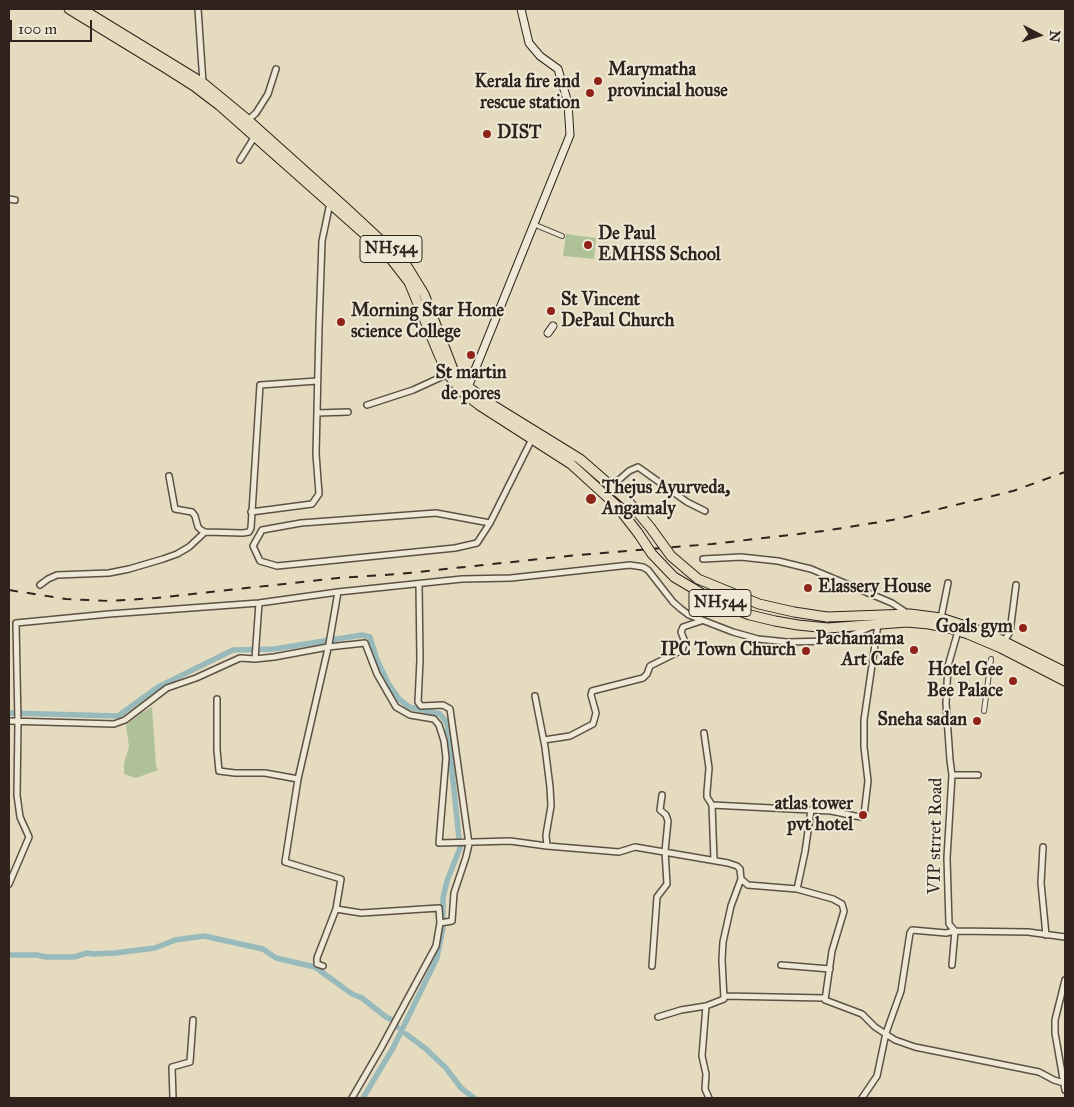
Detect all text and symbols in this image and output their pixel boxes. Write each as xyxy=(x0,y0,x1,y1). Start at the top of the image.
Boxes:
scale bar xyxy=(12,10,95,42)
north arrow xyxy=(1014,10,1064,60)
text: 100 m xyxy=(18,20,57,38)
text: N xyxy=(1045,30,1063,43)
place label: Marymatha provincial house xyxy=(608,60,728,102)
place label: Kerala fire and rescue station xyxy=(474,72,580,115)
marker: Marymatha provincial house xyxy=(592,75,604,87)
marker: Kerala fire and rescue station xyxy=(584,87,596,99)
place label: DIST xyxy=(497,123,541,145)
marker: DIST xyxy=(481,128,493,140)
place label: De Paul EMHSS School xyxy=(598,224,721,266)
road number: NH544 xyxy=(360,235,422,262)
marker: De Paul EMHSS School xyxy=(582,239,594,251)
place label: St Vincent DePaul Church xyxy=(561,290,674,332)
place label: Morning Star Home science College xyxy=(351,301,504,344)
marker: St Vincent DePaul Church xyxy=(545,305,557,317)
marker: Morning Star Home science College xyxy=(335,316,347,328)
marker: St martin de pores xyxy=(465,349,477,361)
place label: St martin de pores xyxy=(435,363,507,406)
place label: Thejus Ayurveda, Angamaly xyxy=(602,478,730,520)
marker: Thejus Ayurveda, Angamaly xyxy=(584,492,598,506)
place label: Elassery House xyxy=(818,577,931,599)
marker: Elassery House xyxy=(802,582,814,594)
road number: NH544 xyxy=(689,590,751,616)
place label: Goals gym xyxy=(936,617,1013,639)
marker: Goals gym xyxy=(1017,622,1029,634)
place label: Pachamama Art Cafe xyxy=(816,629,904,672)
place label: IPC Town Church xyxy=(660,640,796,662)
marker: Pachamama Art Cafe xyxy=(908,644,920,656)
marker: IPC Town Church xyxy=(800,645,812,657)
place label: Hotel Gee Bee Palace xyxy=(927,660,1003,702)
marker: Hotel Gee Bee Palace xyxy=(1007,675,1019,687)
place label: Sneha sadan xyxy=(877,710,967,732)
marker: Sneha sadan xyxy=(971,715,983,727)
street label: VIP strret Road xyxy=(924,777,948,895)
place label: atlas tower pvt hotel xyxy=(775,794,853,836)
marker: atlas tower pvt hotel xyxy=(857,809,869,821)

